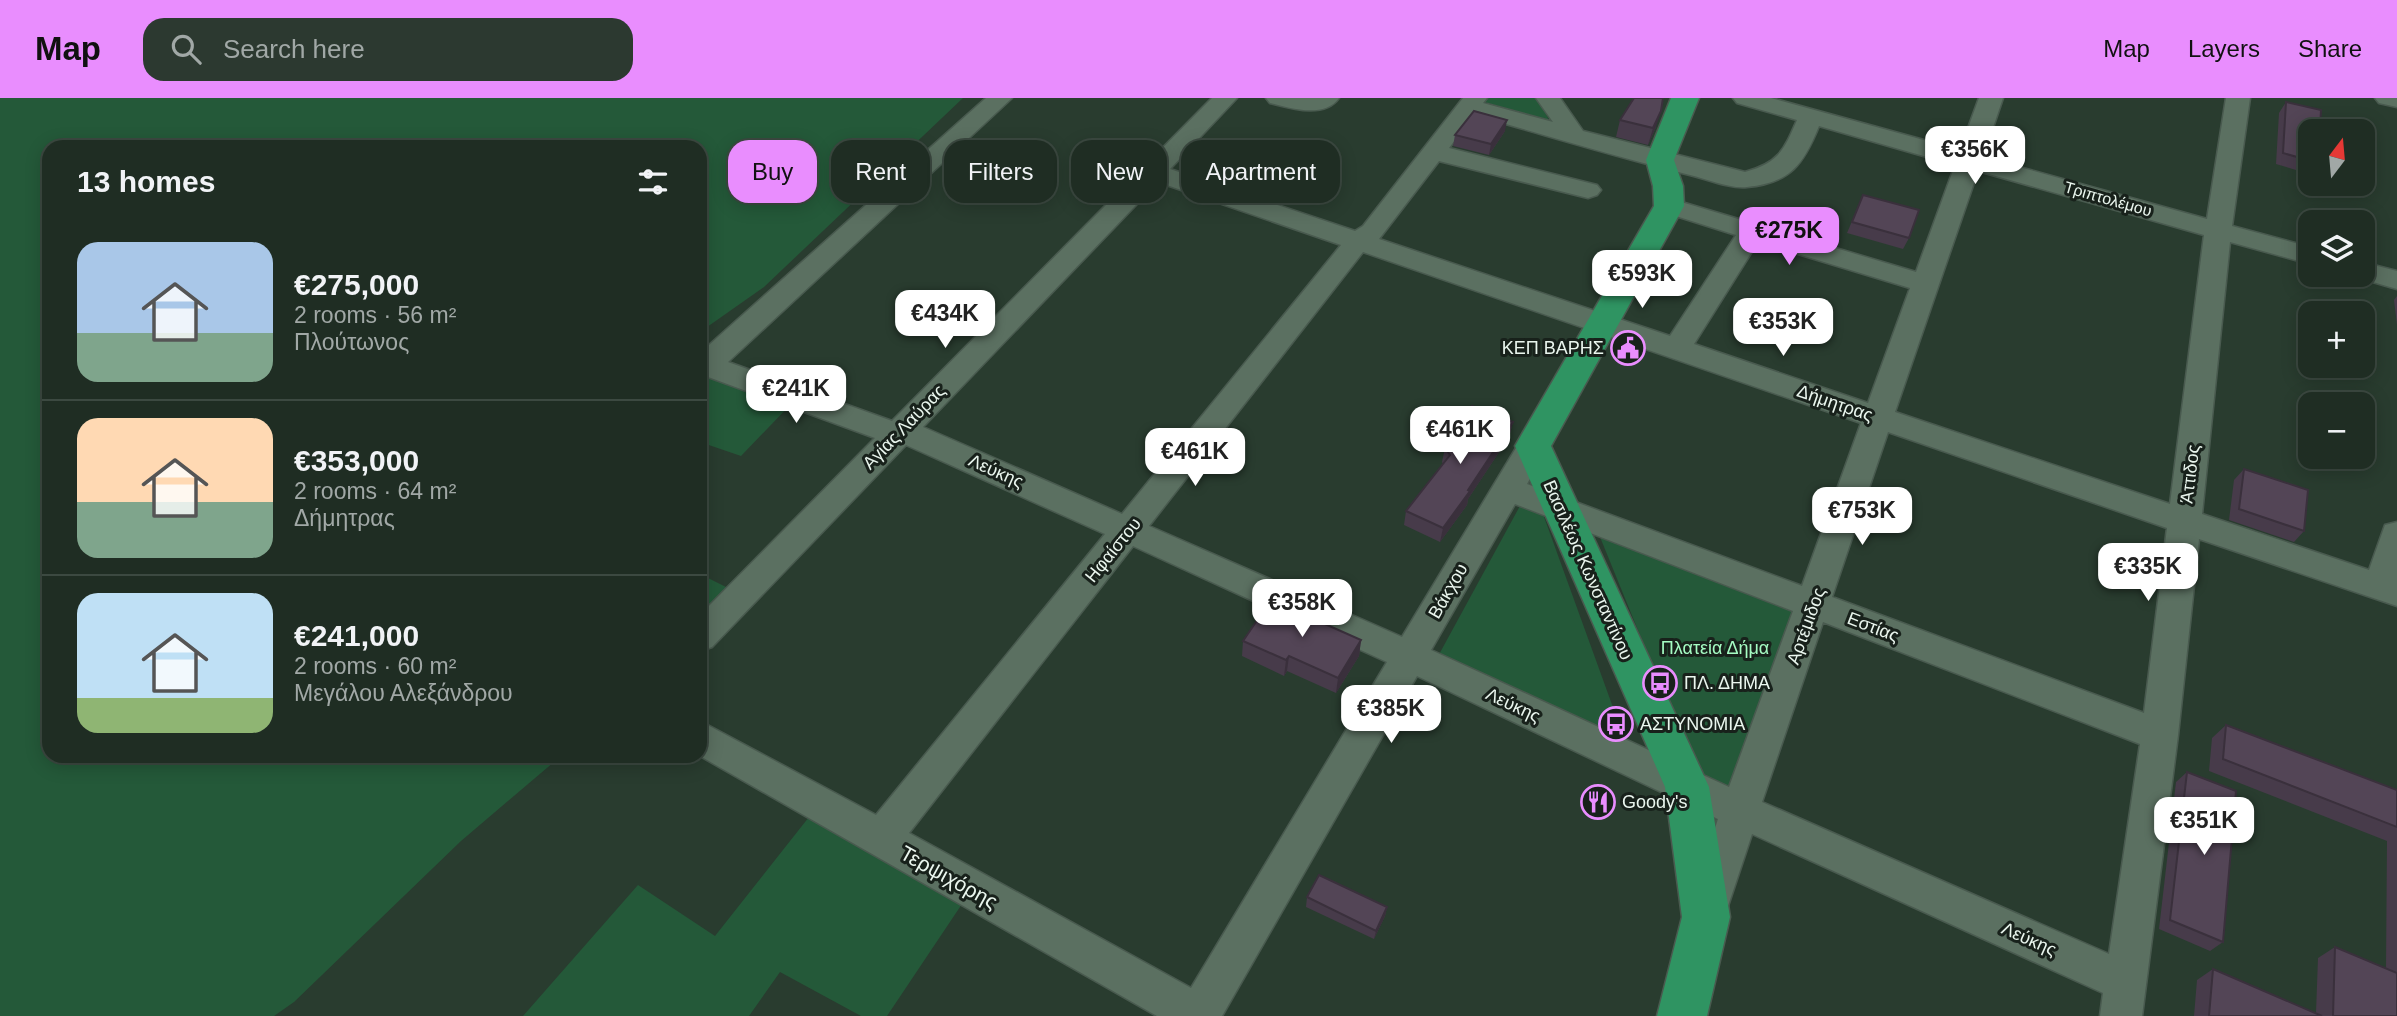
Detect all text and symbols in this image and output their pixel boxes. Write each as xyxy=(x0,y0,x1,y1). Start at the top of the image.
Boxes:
search box xyxy=(143,18,633,81)
text: Map xyxy=(35,30,101,67)
icon: search xyxy=(167,30,205,68)
text: Search here xyxy=(223,34,365,64)
text: Map xyxy=(2103,35,2150,62)
text: Layers xyxy=(2188,35,2260,62)
text: Share xyxy=(2298,35,2362,62)
north arrow xyxy=(2298,119,2375,196)
map controls xyxy=(2298,119,2375,469)
pin: €356K xyxy=(1926,126,2024,186)
text: €356K xyxy=(1941,136,2009,162)
chip: Buy xyxy=(728,140,817,203)
chip: Rent xyxy=(831,140,930,203)
chip: Filters xyxy=(944,140,1057,203)
chip: New xyxy=(1071,140,1167,203)
chip: Apartment xyxy=(1181,140,1340,203)
icon: filters xyxy=(634,163,672,201)
text: 13 homes xyxy=(77,165,215,198)
street label: Τριπτολέμου xyxy=(2062,178,2154,220)
pin: €275K xyxy=(1740,208,1838,267)
button: layers xyxy=(2298,210,2375,287)
text: €275K xyxy=(1755,217,1823,243)
pin: €593K xyxy=(1593,250,1691,310)
text: €593K xyxy=(1608,260,1676,286)
text: €275,000 xyxy=(294,268,419,301)
icon: home xyxy=(133,270,217,354)
pin: €434K xyxy=(896,290,994,350)
pin: €353K xyxy=(1734,299,1832,358)
text: €434K xyxy=(911,300,979,326)
button: + xyxy=(2298,301,2375,378)
text: 2 rooms · 56 m² xyxy=(294,302,456,328)
text: €353K xyxy=(1749,308,1817,334)
text: Πλούτωνος xyxy=(294,329,409,355)
public building icon: ΚΕΠ ΒΑΡΗΣ xyxy=(1609,329,1647,367)
place label: ΚΕΠ ΒΑΡΗΣ xyxy=(1502,338,1604,358)
pin: €241K xyxy=(747,366,845,425)
text: €241K xyxy=(762,375,830,401)
street label: Αγίας Λαύρας xyxy=(859,380,949,473)
street label: Δήμητρας xyxy=(1794,381,1876,425)
button: − xyxy=(2298,392,2375,469)
pin: €461K xyxy=(1411,406,1509,466)
text: €461K xyxy=(1426,416,1494,442)
pin: €461K xyxy=(1146,428,1244,488)
text: €461K xyxy=(1161,438,1229,464)
street label: Άττιδος xyxy=(2176,443,2204,504)
text: €353,000 xyxy=(294,444,419,477)
icon: home xyxy=(133,446,217,530)
street label: Λεύκης xyxy=(966,450,1027,492)
street label: Βασιλέως Κωνσταντίνου xyxy=(1539,477,1637,663)
text: 2 rooms · 64 m² xyxy=(294,478,456,504)
pin: €753K xyxy=(1813,488,1911,547)
text: €753K xyxy=(1828,497,1896,523)
text: Δήμητρας xyxy=(294,505,395,531)
street label: Ηφαίστου xyxy=(1081,514,1145,586)
pin: €335K xyxy=(2099,544,2197,603)
text: €335K xyxy=(2114,553,2182,579)
street label: Βάκχου xyxy=(1424,560,1472,622)
pin: €358K xyxy=(1253,580,1351,639)
street label: Αρτέμιδος xyxy=(1783,585,1829,667)
text: €358K xyxy=(1268,589,1336,615)
street label: Εστίας xyxy=(1845,608,1902,646)
text: €241,000 xyxy=(294,619,419,652)
icon: home xyxy=(133,621,217,705)
park label: Πλατεία Δήμα xyxy=(1661,638,1769,658)
text: 2 rooms · 60 m² xyxy=(294,653,456,679)
bus stop icon: ΠΛ. ΔΗΜΑ xyxy=(1641,664,1679,702)
place label: ΠΛ. ΔΗΜΑ xyxy=(1684,673,1770,693)
text: Μεγάλου Αλεξάνδρου xyxy=(294,680,513,706)
street label: Λεύκης xyxy=(1483,684,1544,726)
pin: €385K xyxy=(1342,686,1440,745)
text: €385K xyxy=(1357,695,1425,721)
bus stop icon: ΑΣΤΥΝΟΜΙΑ xyxy=(1597,705,1635,743)
place label: ΑΣΤΥΝΟΜΙΑ xyxy=(1640,714,1745,734)
restaurant icon: Goody's xyxy=(1579,783,1617,821)
place label: Goody's xyxy=(1622,792,1687,812)
pin: €351K xyxy=(2155,798,2253,857)
text: €351K xyxy=(2170,807,2238,833)
street label: Τερψιχόρης xyxy=(896,841,1002,913)
street label: Λεύκης xyxy=(1999,918,2060,960)

